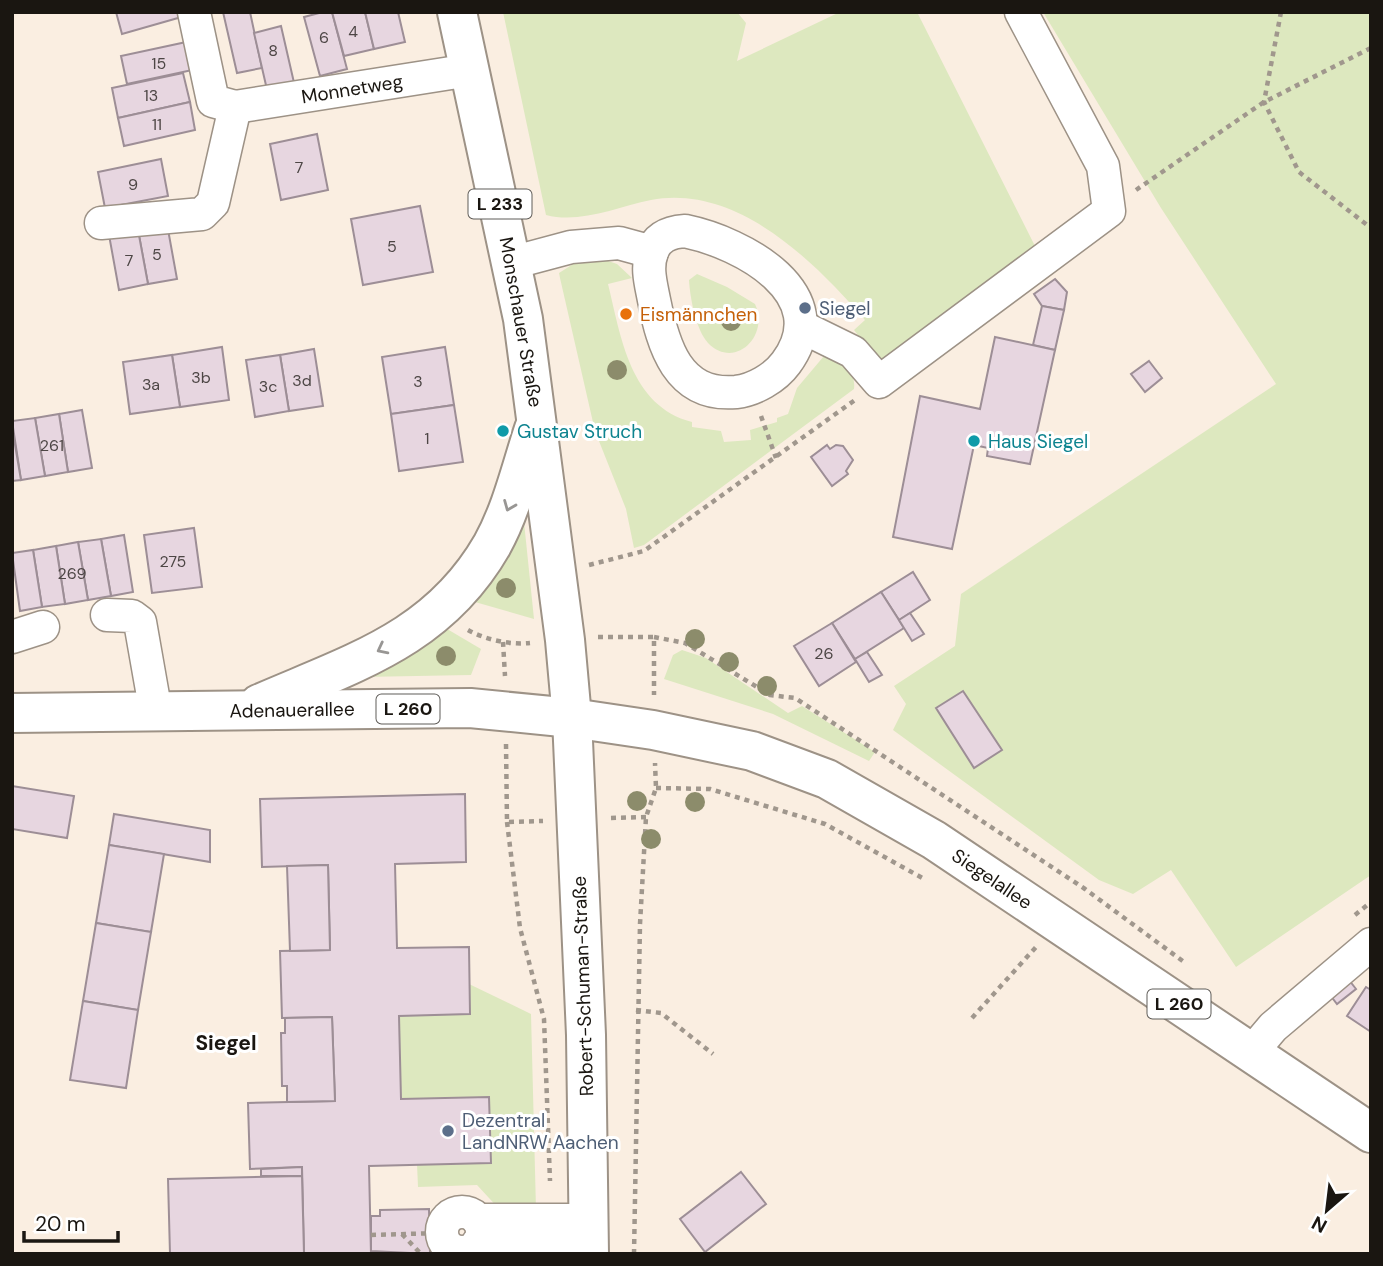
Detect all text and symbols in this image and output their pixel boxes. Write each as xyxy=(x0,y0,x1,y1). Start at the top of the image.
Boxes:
house number: 4 xyxy=(348,21,358,42)
house number: 6 xyxy=(319,27,329,48)
house number: 8 xyxy=(268,40,278,61)
house number: 15 xyxy=(152,53,166,74)
street label: Monnetweg xyxy=(299,69,405,109)
house number: 13 xyxy=(144,85,158,106)
house number: 11 xyxy=(152,114,162,135)
house number: 7 xyxy=(295,157,303,178)
house number: 9 xyxy=(128,174,138,195)
road number: L 233 xyxy=(468,190,532,218)
street label: Monschauer Straße xyxy=(494,235,548,409)
house number: 5 xyxy=(387,236,397,257)
house number: 5 xyxy=(152,244,162,265)
house number: 7 xyxy=(125,250,133,271)
place label: Siegel xyxy=(819,296,871,321)
marker: Siegel xyxy=(797,300,813,316)
place label: Eismännchen xyxy=(640,302,757,327)
marker: Eismännchen xyxy=(618,306,634,322)
house number: 3b xyxy=(191,367,211,388)
house number: 3d xyxy=(292,370,312,391)
house number: 3 xyxy=(413,371,423,392)
house number: 3a xyxy=(142,374,160,395)
house number: 3c xyxy=(259,376,277,397)
place label: Gustav Struch xyxy=(517,419,642,444)
marker: Gustav Struch xyxy=(495,423,511,439)
house number: 1 xyxy=(425,428,430,449)
place label: Haus Siegel xyxy=(988,429,1088,454)
marker: Haus Siegel xyxy=(966,433,982,449)
house number: 261 xyxy=(40,435,64,456)
one-way arrow xyxy=(503,499,517,511)
house number: 275 xyxy=(160,551,186,572)
house number: 269 xyxy=(58,563,87,584)
one-way arrow xyxy=(377,641,389,655)
house number: 26 xyxy=(814,643,834,664)
road number: L 260 xyxy=(376,694,440,724)
street label: Adenauerallee xyxy=(229,696,355,724)
street label: Siegelallee xyxy=(947,843,1037,915)
street label: Robert-Schuman-Straße xyxy=(567,875,599,1097)
road number: L 260 xyxy=(1148,989,1210,1018)
district label: Siegel xyxy=(195,1029,257,1057)
place label: Dezentral LandNRW Aachen xyxy=(462,1108,619,1155)
marker: Dezentral LandNRW Aachen xyxy=(440,1123,456,1139)
north arrow xyxy=(1292,1175,1362,1245)
scale bar xyxy=(24,1200,119,1244)
text: 20 m xyxy=(35,1210,86,1238)
text: N xyxy=(1307,1210,1331,1239)

